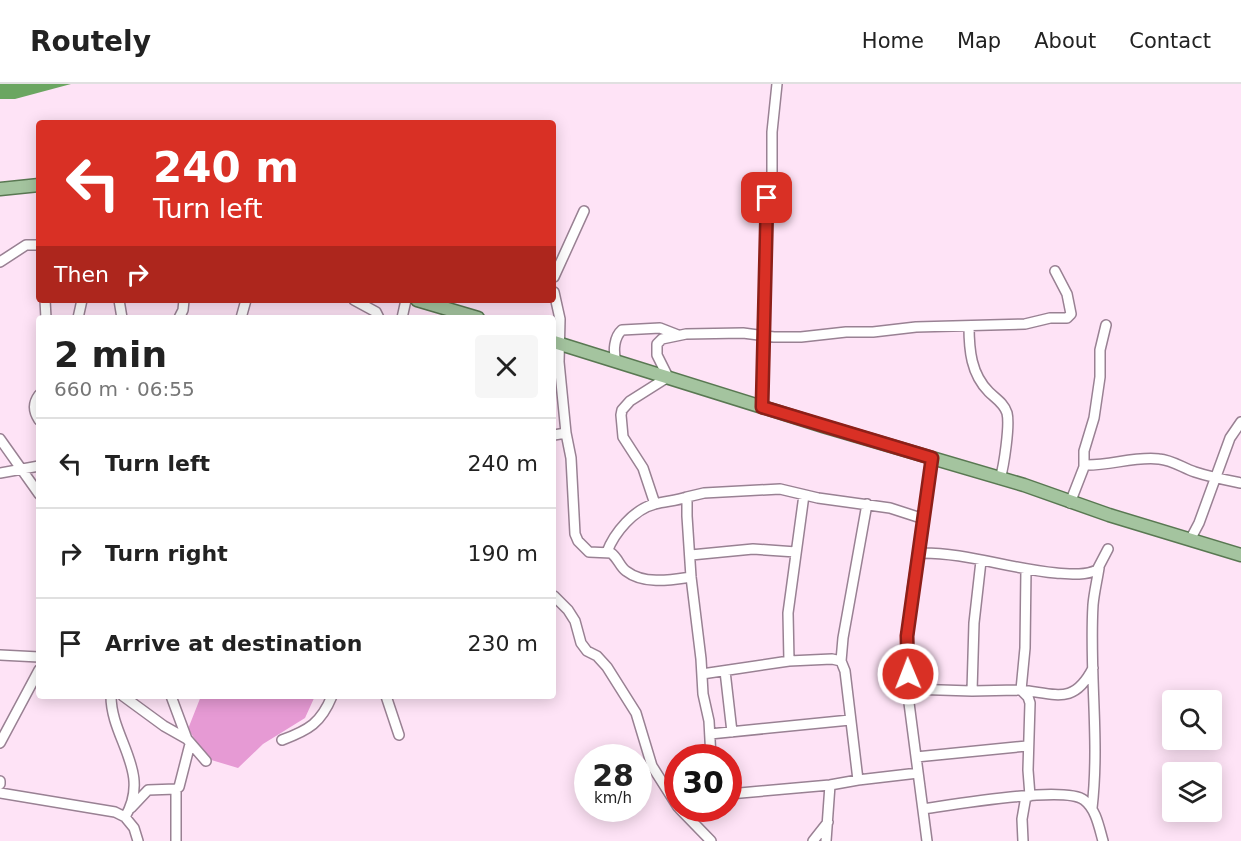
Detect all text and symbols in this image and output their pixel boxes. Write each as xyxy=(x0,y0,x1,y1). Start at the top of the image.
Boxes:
text: Routely xyxy=(30,25,151,58)
text: Home xyxy=(862,29,924,53)
text: Map xyxy=(957,29,1001,53)
text: About xyxy=(1034,29,1096,53)
text: Contact xyxy=(1129,29,1211,53)
text: 240 m xyxy=(153,143,299,192)
icon: left xyxy=(54,144,132,222)
pin xyxy=(741,172,792,223)
icon: arrive xyxy=(750,181,783,214)
text: Turn left xyxy=(153,193,263,224)
icon: right xyxy=(121,258,154,291)
text: Then xyxy=(54,262,109,287)
text: 2 min xyxy=(54,334,167,375)
button: close xyxy=(475,335,538,398)
text: 660 m · 06:55 xyxy=(54,377,195,401)
icon: left xyxy=(54,447,87,480)
text: Turn left xyxy=(105,451,210,476)
text: 240 m xyxy=(468,451,538,476)
icon: right xyxy=(54,537,87,570)
text: Turn right xyxy=(105,541,228,566)
text: 190 m xyxy=(468,541,538,566)
icon: arrive xyxy=(54,627,87,660)
text: Arrive at destination xyxy=(105,631,362,656)
text: 230 m xyxy=(468,631,538,656)
position arrow xyxy=(876,642,940,706)
map controls xyxy=(1162,690,1222,822)
button: search xyxy=(1162,690,1222,750)
speed limit sign: 30 xyxy=(664,744,742,822)
text: 28 xyxy=(592,758,634,793)
button: layers xyxy=(1162,762,1222,822)
text: km/h xyxy=(594,789,632,807)

